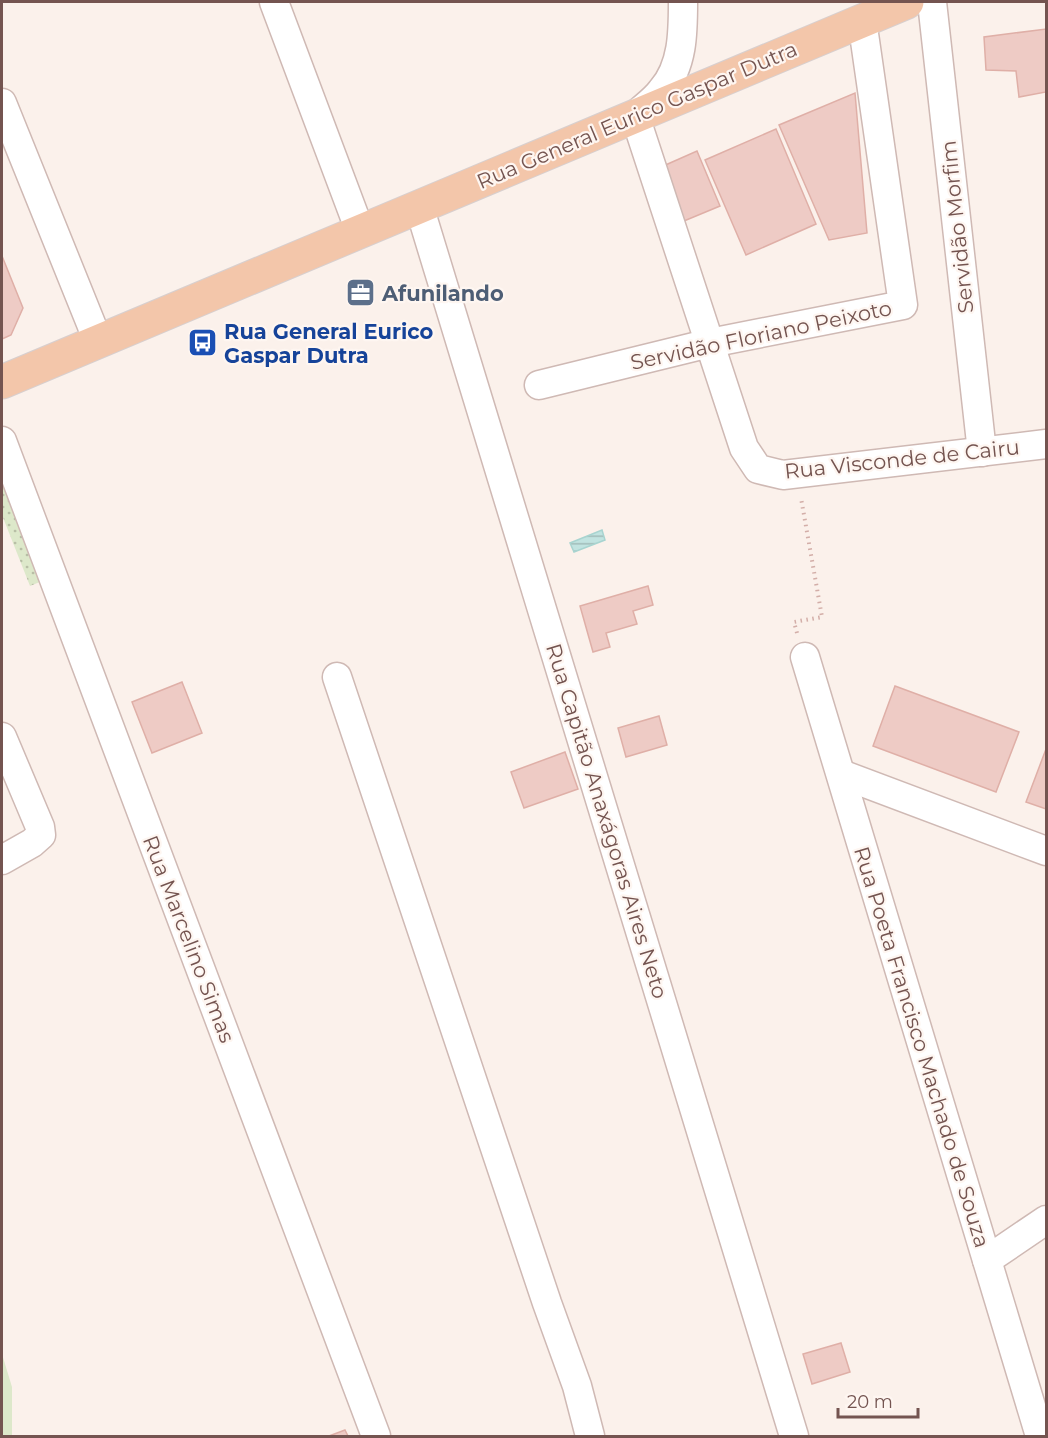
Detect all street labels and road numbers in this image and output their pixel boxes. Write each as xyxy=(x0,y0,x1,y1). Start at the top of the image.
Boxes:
street label: Rua General Eurico Gaspar Dutra xyxy=(473,36,801,194)
street label: Servidão Morfim xyxy=(935,139,979,315)
street label: Servidão Floriano Peixoto xyxy=(628,295,894,375)
street label: Rua Visconde de Cairu xyxy=(783,434,1021,484)
street label: Rua Capitão Anaxágoras Aires Neto xyxy=(541,641,673,1001)
street label: Rua Marcelino Simas xyxy=(138,832,240,1046)
street label: Rua Poeta Francisco Machado de Souza xyxy=(849,843,995,1251)

